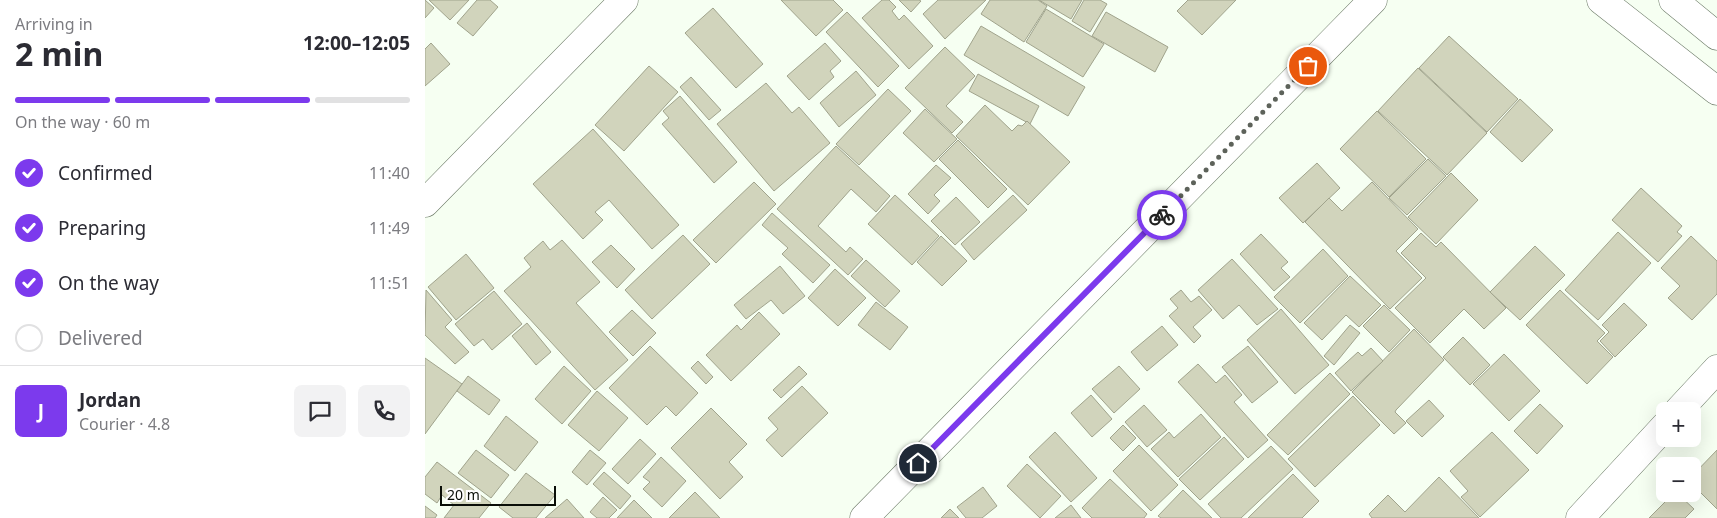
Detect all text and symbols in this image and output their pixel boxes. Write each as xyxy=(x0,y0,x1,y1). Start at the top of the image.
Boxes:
text: Arriving in xyxy=(15,13,93,35)
text: 12:00–12:05 xyxy=(303,30,410,56)
text: 2 min xyxy=(15,32,103,75)
pin xyxy=(1287,45,1329,87)
icon: bag xyxy=(1294,52,1322,80)
text: On the way · 60 m xyxy=(15,111,150,133)
icon: check xyxy=(15,159,43,187)
text: Confirmed xyxy=(58,160,153,186)
text: 11:40 xyxy=(369,162,410,184)
courier xyxy=(1137,190,1187,240)
icon: bike xyxy=(1148,201,1176,229)
icon: check xyxy=(15,214,43,242)
text: Preparing xyxy=(58,215,146,241)
text: 11:49 xyxy=(369,217,410,239)
icon: check xyxy=(15,269,43,297)
text: On the way xyxy=(58,270,159,296)
text: 11:51 xyxy=(369,272,410,294)
text: Delivered xyxy=(58,325,143,351)
button: chat xyxy=(294,385,346,437)
button: phone xyxy=(358,385,410,437)
text: Jordan xyxy=(79,387,141,413)
text: J xyxy=(38,398,44,424)
map controls xyxy=(1656,402,1701,502)
button: + xyxy=(1656,402,1701,447)
text: Courier · 4.8 xyxy=(79,413,170,435)
pin xyxy=(897,442,939,484)
icon: home xyxy=(904,449,932,477)
button: − xyxy=(1656,457,1701,502)
scale bar xyxy=(440,483,556,506)
text: 20 m xyxy=(447,485,480,504)

